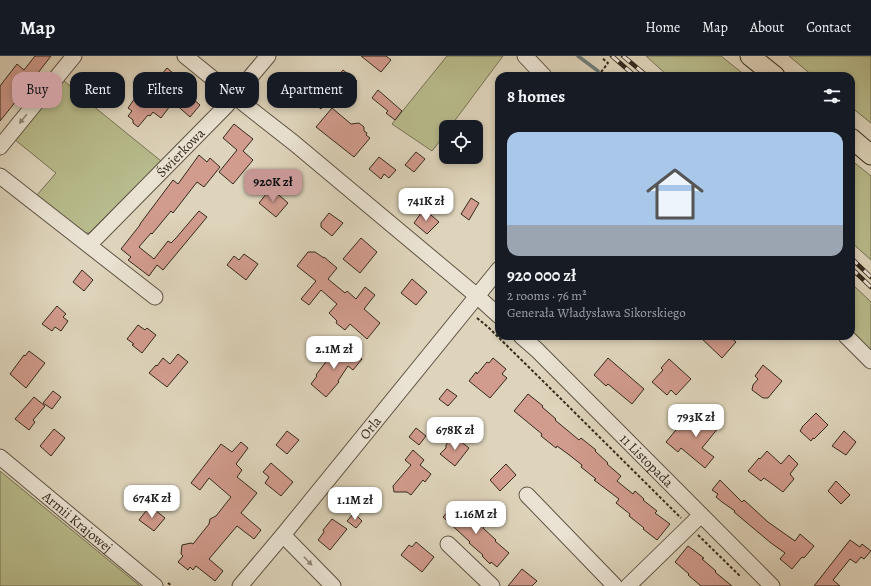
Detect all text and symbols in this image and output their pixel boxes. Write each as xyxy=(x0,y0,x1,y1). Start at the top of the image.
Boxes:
text: Map xyxy=(20,15,55,41)
text: Home xyxy=(645,18,680,37)
text: Map xyxy=(702,18,728,37)
text: About xyxy=(750,18,784,37)
text: Contact xyxy=(806,18,851,37)
chip: Buy xyxy=(12,72,62,108)
chip: Rent xyxy=(70,72,125,108)
chip: Filters xyxy=(133,72,197,108)
chip: New xyxy=(205,72,259,108)
chip: Apartment xyxy=(267,72,357,108)
text: 8 homes xyxy=(507,85,565,108)
icon: filters xyxy=(821,85,843,107)
one-way arrow xyxy=(18,113,27,124)
map controls xyxy=(439,120,483,164)
button: locate xyxy=(439,120,483,164)
street label: Świerkowa xyxy=(152,123,209,181)
icon: home xyxy=(639,158,711,230)
pin: 920K zł xyxy=(236,169,310,203)
text: 920K zł xyxy=(253,173,293,190)
pin: 741K zł xyxy=(389,188,463,222)
text: 741K zł xyxy=(407,192,445,209)
text: 920 000 zł xyxy=(507,264,576,287)
text: 2 rooms · 76 m² xyxy=(507,287,586,304)
text: Generała Władysława Sikorskiego xyxy=(507,304,686,321)
pin: 2.1M zł xyxy=(297,336,371,370)
text: 2.1M zł xyxy=(315,340,353,357)
pin: 793K zł xyxy=(659,404,733,438)
text: 793K zł xyxy=(677,408,715,425)
street label: Orla xyxy=(355,412,386,443)
pin: 678K zł xyxy=(418,417,492,451)
text: 678K zł xyxy=(436,421,474,438)
street label: 11 Listopada xyxy=(616,429,678,492)
pin: 674K zł xyxy=(115,485,189,519)
street label: Armii Krajowej xyxy=(38,486,117,556)
pin: 1.1M zł xyxy=(318,487,392,521)
text: 674K zł xyxy=(133,489,171,506)
text: 1.1M zł xyxy=(337,491,373,508)
pin: 1.16M zł xyxy=(435,501,517,535)
text: 1.16M zł xyxy=(455,505,497,522)
one-way arrow xyxy=(303,556,313,566)

